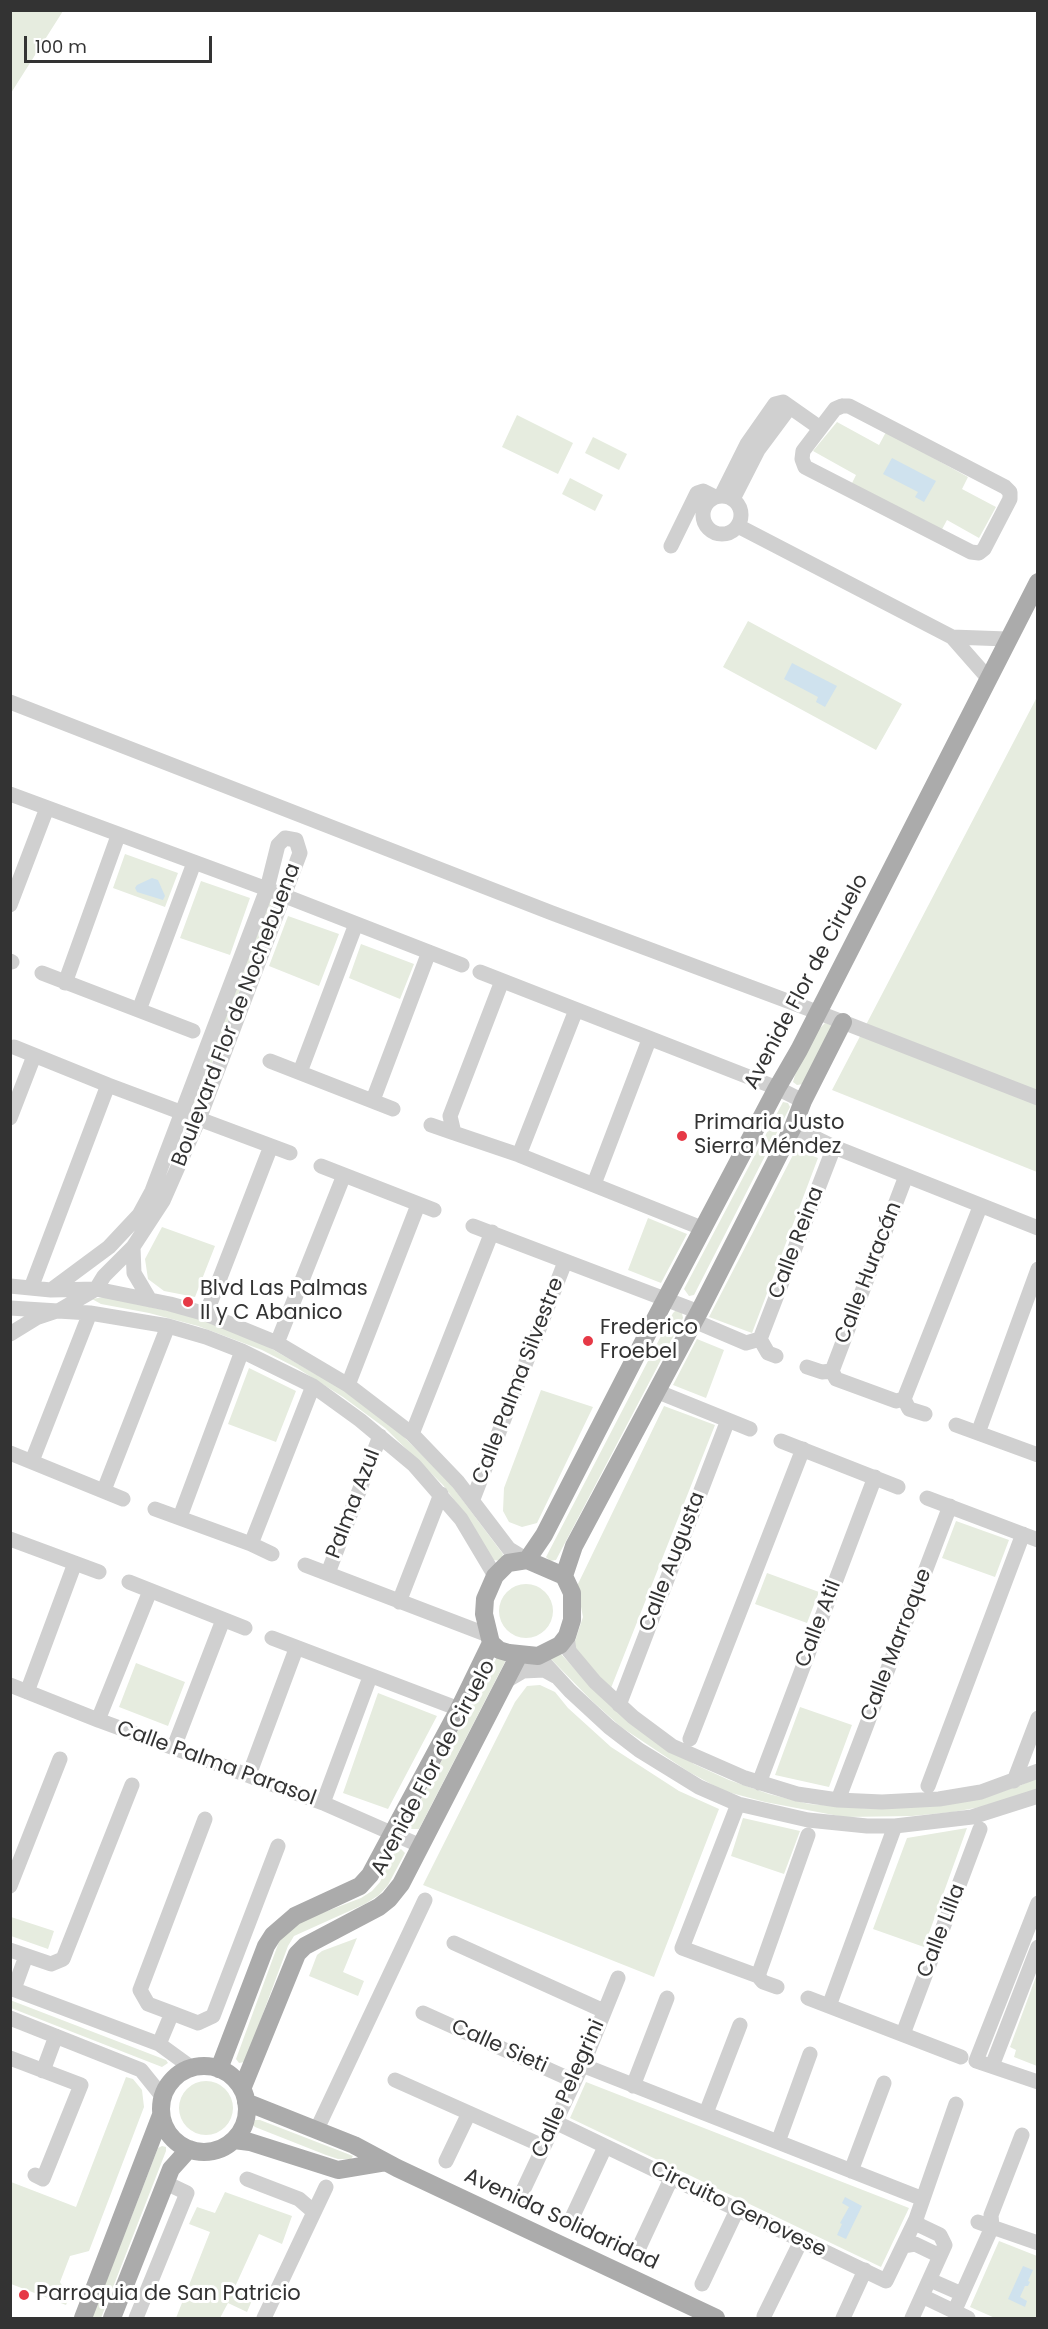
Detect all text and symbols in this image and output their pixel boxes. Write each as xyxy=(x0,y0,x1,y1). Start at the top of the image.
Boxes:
scale bar xyxy=(27,24,214,62)
text: 100 m xyxy=(35,34,87,59)
street label: Boulevard Flor de Nochebuena xyxy=(167,860,307,1170)
street label: Avenide Flor de Ciruelo xyxy=(740,870,874,1094)
place label: Primaria Justo Sierra Méndez xyxy=(694,1111,844,1161)
marker: Primaria Justo Sierra Méndez xyxy=(675,1129,689,1143)
street label: Calle Reina xyxy=(764,1183,830,1303)
street label: Calle Huracán xyxy=(830,1199,908,1347)
street label: Calle Palma Silvestre xyxy=(468,1274,570,1488)
place label: Blvd Las Palmas II y C Abanico xyxy=(200,1277,368,1327)
marker: Blvd Las Palmas II y C Abanico xyxy=(181,1295,195,1309)
place label: Frederico Froebel xyxy=(600,1316,698,1366)
marker: Frederico Froebel xyxy=(581,1334,595,1348)
street label: Palma Azul xyxy=(322,1446,386,1562)
street label: Calle Augusta xyxy=(635,1489,711,1635)
street label: Calle Marroque xyxy=(856,1565,938,1725)
street label: Calle Atil xyxy=(791,1577,847,1671)
street label: Avenide Flor de Ciruelo xyxy=(367,1656,501,1880)
street label: Calle Palma Parasol xyxy=(113,1716,319,1812)
street label: Calle Lilla xyxy=(913,1881,971,1981)
street label: Calle Sieti xyxy=(447,2015,551,2079)
street label: Calle Pelegrini xyxy=(527,2016,611,2162)
street label: Circuito Genovese xyxy=(646,2157,830,2263)
street label: Avenida Solidaridad xyxy=(460,2164,662,2276)
place label: Parroquia de San Patricio xyxy=(36,2282,301,2308)
marker: Parroquia de San Patricio xyxy=(17,2288,31,2302)

